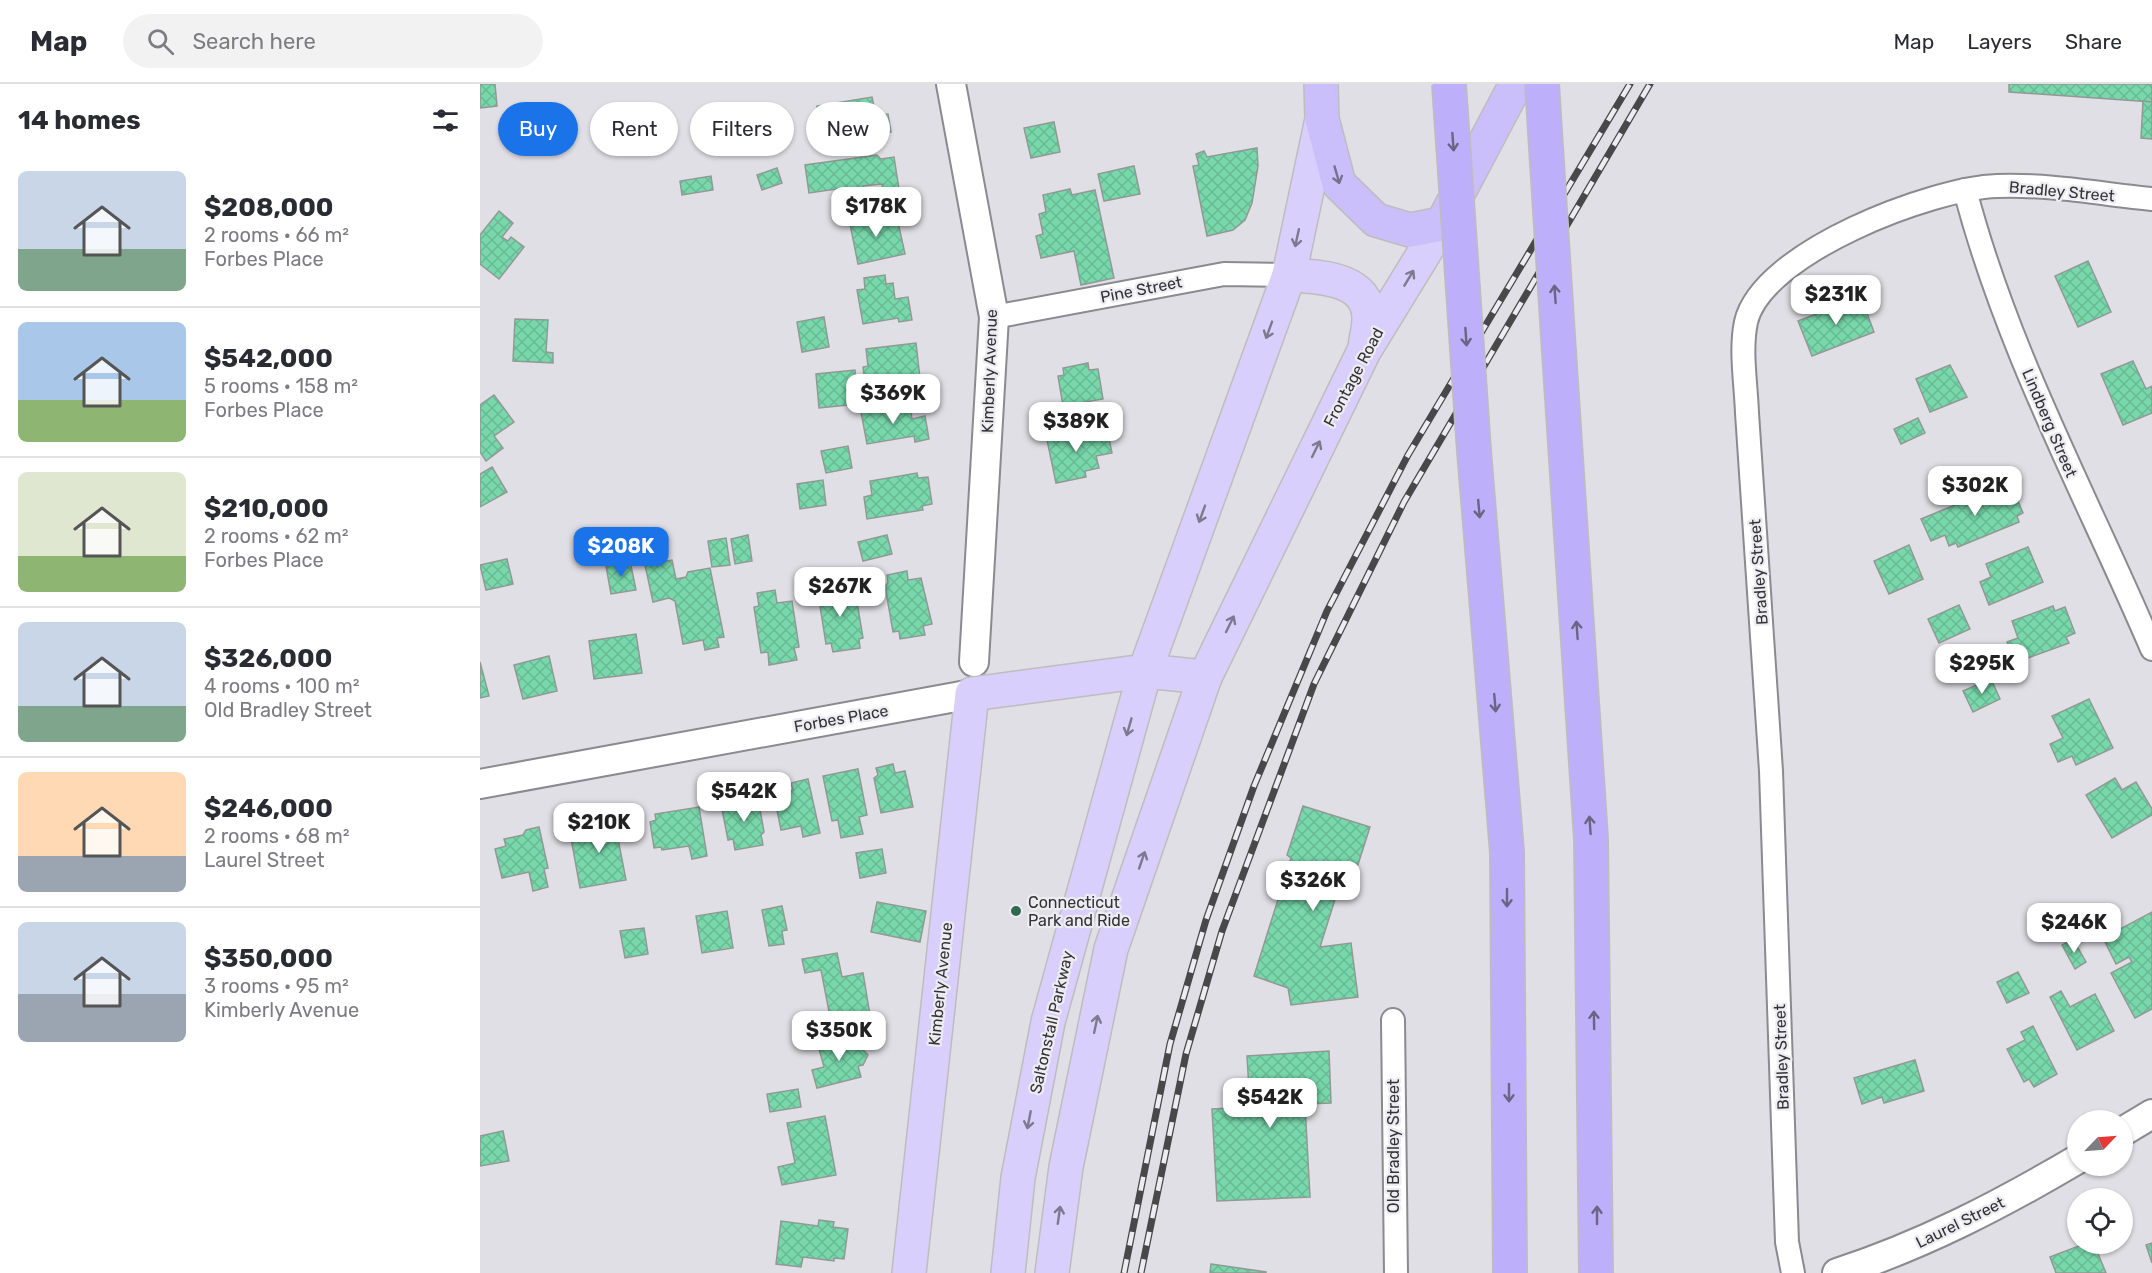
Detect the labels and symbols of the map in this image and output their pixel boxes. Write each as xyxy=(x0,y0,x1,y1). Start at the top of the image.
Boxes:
one-way arrow xyxy=(1448,132,1459,152)
one-way arrow xyxy=(1332,165,1343,184)
street label: Bradley Street xyxy=(2008,177,2116,206)
pin: $178K xyxy=(834,187,918,238)
one-way arrow xyxy=(1290,228,1302,247)
one-way arrow xyxy=(1403,270,1415,287)
street label: Pine Street xyxy=(1099,272,1184,307)
pin: $231K xyxy=(1794,275,1878,326)
one-way arrow xyxy=(1550,284,1561,304)
street label: Kimberly Avenue xyxy=(978,309,1001,433)
one-way arrow xyxy=(1262,320,1273,339)
street label: Frontage Road xyxy=(1319,325,1387,430)
one-way arrow xyxy=(1461,326,1472,346)
street label: Lindberg Street xyxy=(2018,366,2081,480)
pin: $369K xyxy=(851,374,935,425)
pin: $389K xyxy=(1034,402,1118,453)
one-way arrow xyxy=(1311,441,1322,459)
pin: $302K xyxy=(1933,466,2017,517)
one-way arrow xyxy=(1474,499,1485,519)
one-way arrow xyxy=(1196,504,1207,523)
street label: Bradley Street xyxy=(1745,518,1772,626)
pin: $208K xyxy=(579,527,663,578)
pin: $267K xyxy=(798,567,882,618)
one-way arrow xyxy=(1225,616,1237,634)
one-way arrow xyxy=(1572,621,1583,640)
pin: $295K xyxy=(1940,644,2024,695)
one-way arrow xyxy=(1489,693,1500,713)
street label: Forbes Place xyxy=(792,701,890,736)
one-way arrow xyxy=(1123,718,1135,737)
pin: $542K xyxy=(702,772,786,823)
pin: $210K xyxy=(557,803,641,854)
one-way arrow xyxy=(1584,815,1595,835)
one-way arrow xyxy=(1137,851,1148,870)
pin: $326K xyxy=(1271,861,1355,912)
one-way arrow xyxy=(1501,887,1513,907)
place label: Connecticut Park and Ride xyxy=(1028,893,1130,930)
pin: $246K xyxy=(2032,903,2116,954)
marker: Connecticut Park and Ride xyxy=(1009,904,1023,918)
street label: Kimberly Avenue xyxy=(925,921,956,1047)
street label: Saltonstall Parkway xyxy=(1026,949,1077,1095)
street label: Bradley Street xyxy=(1770,1004,1793,1110)
one-way arrow xyxy=(1588,1010,1600,1030)
pin: $350K xyxy=(797,1011,881,1062)
one-way arrow xyxy=(1091,1014,1102,1034)
pin: $542K xyxy=(1228,1078,1312,1129)
street label: Old Bradley Street xyxy=(1384,1079,1403,1213)
one-way arrow xyxy=(1503,1082,1514,1102)
one-way arrow xyxy=(1023,1109,1034,1129)
north arrow xyxy=(2067,1110,2133,1176)
street label: Laurel Street xyxy=(1913,1193,2008,1252)
one-way arrow xyxy=(1591,1205,1603,1225)
one-way arrow xyxy=(1054,1206,1065,1225)

